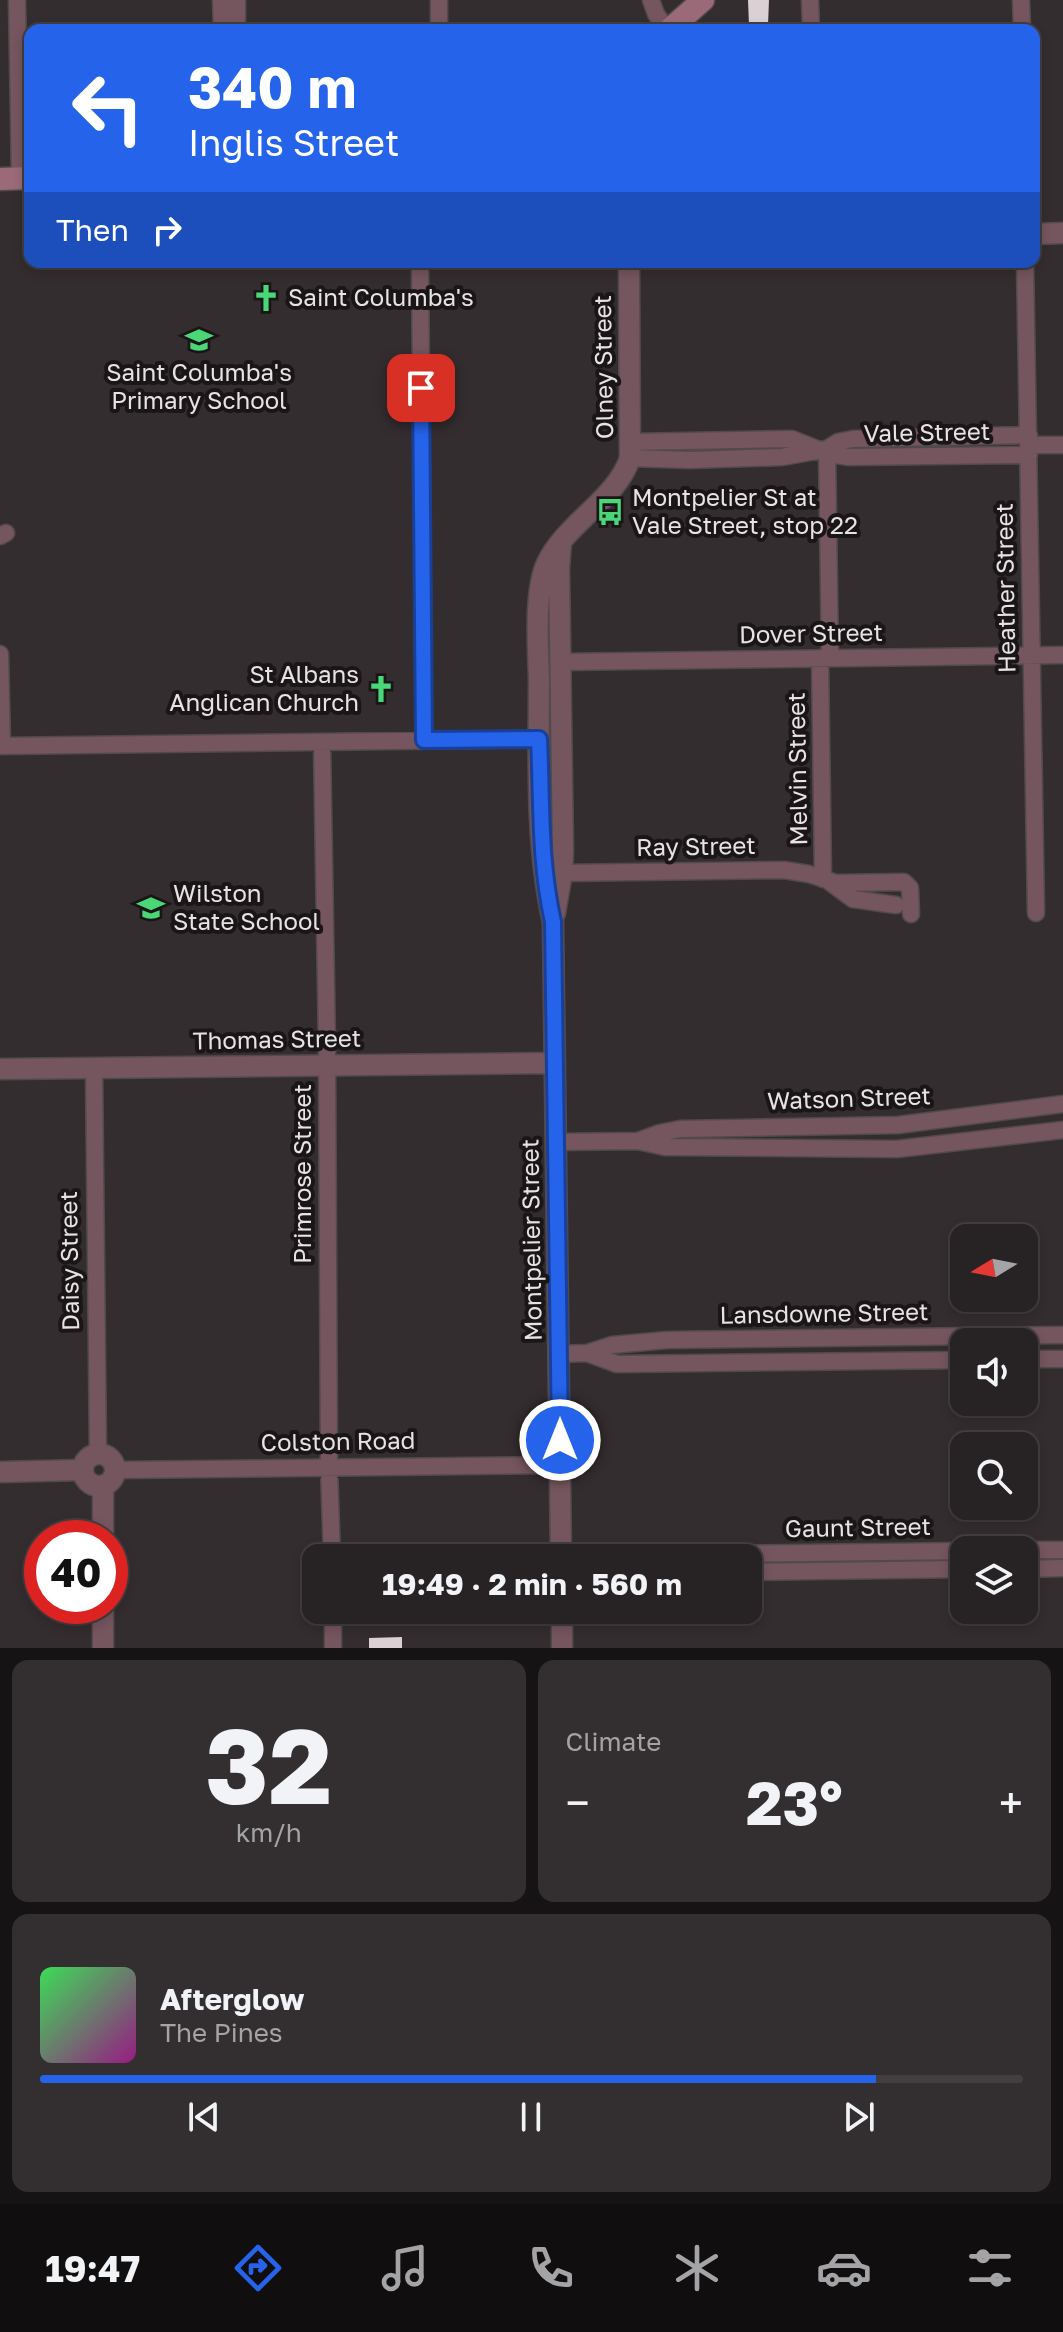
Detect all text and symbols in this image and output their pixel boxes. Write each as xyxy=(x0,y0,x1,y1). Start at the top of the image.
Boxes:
text: 340 m xyxy=(188,53,357,120)
icon: left xyxy=(56,56,160,160)
text: Inglis Street xyxy=(188,121,399,164)
icon: right xyxy=(145,208,189,252)
text: Then xyxy=(56,212,129,248)
place label: Saint Columba's xyxy=(288,282,474,311)
church icon: Saint Columba's xyxy=(251,283,281,313)
street label: Olney Street xyxy=(587,295,618,439)
school or university icon: Saint Columba's Primary School xyxy=(184,325,214,355)
pin xyxy=(387,354,455,422)
place label: Saint Columba's Primary School xyxy=(106,357,292,414)
icon: arrive xyxy=(399,366,443,410)
street label: Vale Street xyxy=(863,416,991,447)
place label: Montpelier St at Vale Street, stop 22 xyxy=(632,482,858,539)
bus stop icon: Montpelier St at Vale Street, stop 22 xyxy=(595,497,625,527)
street label: Heather Street xyxy=(989,503,1020,673)
street label: Dover Street xyxy=(739,617,883,648)
place label: St Albans Anglican Church xyxy=(169,659,359,716)
church icon: St Albans Anglican Church xyxy=(366,674,396,704)
street label: Melvin Street xyxy=(781,692,812,846)
street label: Ray Street xyxy=(636,830,756,861)
place label: Wilston State School xyxy=(173,878,320,935)
school or university icon: Wilston State School xyxy=(136,893,166,923)
street label: Thomas Street xyxy=(192,1023,362,1054)
street label: Watson Street xyxy=(767,1080,931,1115)
street label: Primrose Street xyxy=(287,1084,316,1264)
street label: Montpelier Street xyxy=(514,1139,547,1341)
street label: Daisy Street xyxy=(53,1191,84,1331)
north arrow xyxy=(950,1224,1038,1312)
map controls xyxy=(950,1224,1038,1624)
street label: Lansdowne Street xyxy=(719,1296,929,1329)
button: sound xyxy=(950,1328,1038,1416)
position arrow xyxy=(518,1398,602,1482)
street label: Colston Road xyxy=(260,1425,416,1456)
button: search xyxy=(950,1432,1038,1520)
street label: Gaunt Street xyxy=(785,1511,931,1542)
speed limit sign: 40 xyxy=(24,1520,128,1624)
button: layers xyxy=(950,1536,1038,1624)
text: 19:49 · 2 min · 560 m xyxy=(382,1566,682,1602)
text: 32 xyxy=(205,1702,332,1827)
text: Climate xyxy=(566,1726,661,1757)
text: 23° xyxy=(746,1766,843,1838)
text: − xyxy=(566,1776,590,1829)
text: + xyxy=(999,1776,1023,1829)
text: km/h xyxy=(236,1817,302,1848)
text: Afterglow xyxy=(160,1981,304,2017)
text: The Pines xyxy=(160,2017,283,2048)
icon: previous xyxy=(182,2095,226,2139)
icon: pause xyxy=(509,2095,553,2139)
icon: next xyxy=(837,2095,881,2139)
icon: directions xyxy=(230,2240,286,2296)
icon: music xyxy=(377,2240,433,2296)
icon: phone xyxy=(523,2240,579,2296)
icon: climate xyxy=(669,2240,725,2296)
icon: car xyxy=(816,2240,872,2296)
icon: filters xyxy=(962,2240,1018,2296)
text: 19:47 xyxy=(45,2247,140,2290)

